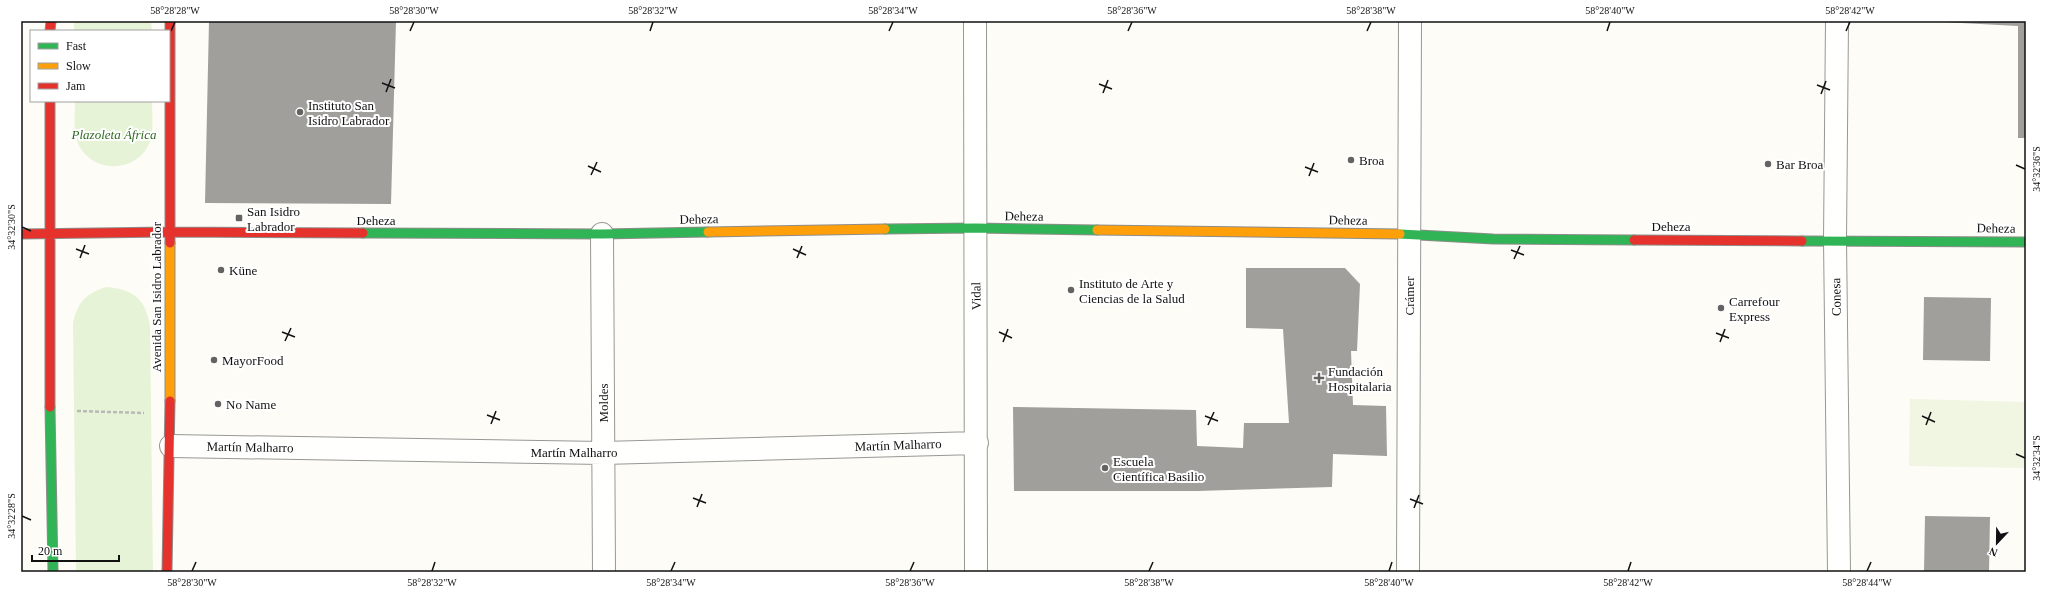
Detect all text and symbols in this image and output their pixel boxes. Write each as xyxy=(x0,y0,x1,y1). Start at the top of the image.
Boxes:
text: 58°28'28"W xyxy=(150,5,200,16)
text: 58°28'30"W xyxy=(389,5,439,16)
text: 58°28'32"W xyxy=(628,5,678,16)
text: 58°28'34"W xyxy=(868,5,918,16)
text: 58°28'36"W xyxy=(1107,5,1157,16)
text: 58°28'38"W xyxy=(1346,5,1396,16)
text: 58°28'40"W xyxy=(1585,5,1635,16)
text: 58°28'42"W xyxy=(1825,5,1875,16)
legend xyxy=(30,30,170,102)
text: Fast xyxy=(66,39,87,53)
text: Slow xyxy=(66,59,91,73)
text: Jam xyxy=(66,79,86,93)
place label: Instituto San Isidro Labrador xyxy=(308,98,390,128)
marker: Instituto San Isidro Labrador xyxy=(295,107,305,117)
park label: Plazoleta África xyxy=(71,127,157,142)
text: 34°32'36"S xyxy=(2031,146,2042,192)
place label: Broa xyxy=(1359,153,1385,168)
marker: Broa xyxy=(1346,155,1356,165)
place label: Bar Broa xyxy=(1776,157,1824,172)
marker: Bar Broa xyxy=(1763,159,1773,169)
text: 34°32'30"S xyxy=(6,204,17,250)
place label: San Isidro Labrador xyxy=(247,204,300,234)
street label: Deheza xyxy=(1004,208,1044,224)
street label: Deheza xyxy=(679,211,719,227)
street label: Deheza xyxy=(1328,212,1368,228)
marker: San Isidro Labrador xyxy=(234,213,244,223)
street label: Deheza xyxy=(357,213,396,228)
street label: Deheza xyxy=(1652,219,1691,234)
street label: Deheza xyxy=(1976,220,2016,236)
street label: Avenida San Isidro Labrador xyxy=(149,221,164,372)
place label: Küne xyxy=(229,263,257,278)
marker: Küne xyxy=(216,265,226,275)
place label: Instituto de Arte y Ciencias de la Salud xyxy=(1079,276,1185,306)
street label: Crámer xyxy=(1402,276,1417,315)
street label: Conesa xyxy=(1828,278,1844,316)
street label: Vidal xyxy=(968,281,984,310)
marker: Instituto de Arte y Ciencias de la Salud xyxy=(1066,285,1076,295)
place label: Carrefour Express xyxy=(1729,294,1780,324)
marker: Carrefour Express xyxy=(1716,303,1726,313)
place label: MayorFood xyxy=(222,353,284,368)
marker: MayorFood xyxy=(209,355,219,365)
place label: Fundación Hospitalaria xyxy=(1328,364,1392,394)
marker: Fundación Hospitalaria xyxy=(1313,372,1325,384)
street label: Moldes xyxy=(596,384,611,423)
place label: No Name xyxy=(226,397,276,412)
marker: No Name xyxy=(213,399,223,409)
text: 34°32'34"S xyxy=(2031,435,2042,481)
street label: Martín Malharro xyxy=(854,436,942,454)
street label: Martín Malharro xyxy=(206,439,294,455)
street label: Martín Malharro xyxy=(530,445,618,460)
place label: Escuela Científica Basilio xyxy=(1113,454,1204,484)
marker: Escuela Científica Basilio xyxy=(1100,463,1110,473)
text: 34°32'28"S xyxy=(6,493,17,539)
north arrow xyxy=(1977,523,2017,563)
scale bar xyxy=(32,537,119,563)
text: 20 m xyxy=(38,544,63,558)
text: N xyxy=(1987,545,1999,559)
text: 58°28'30"W xyxy=(167,577,217,588)
text: 58°28'32"W xyxy=(407,577,457,588)
text: 58°28'34"W xyxy=(646,577,696,588)
text: 58°28'36"W xyxy=(885,577,935,588)
text: 58°28'38"W xyxy=(1124,577,1174,588)
text: 58°28'40"W xyxy=(1364,577,1414,588)
text: 58°28'42"W xyxy=(1603,577,1653,588)
text: 58°28'44"W xyxy=(1842,577,1892,588)

